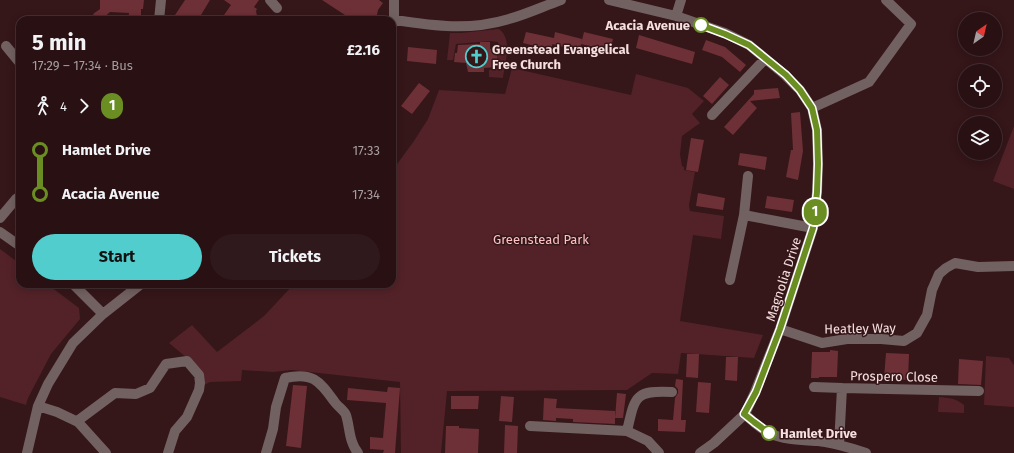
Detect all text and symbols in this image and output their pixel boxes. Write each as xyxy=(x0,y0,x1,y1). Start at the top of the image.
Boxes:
north arrow xyxy=(958,12,1002,56)
map controls xyxy=(958,12,1002,160)
marker: Acacia Avenue xyxy=(693,17,709,33)
place label: Acacia Avenue xyxy=(604,18,690,33)
text: 5 min xyxy=(32,29,87,56)
text: £2.16 xyxy=(347,41,380,59)
place label: Greenstead Evangelical Free Church xyxy=(492,42,629,72)
church icon: Greenstead Evangelical Free Church xyxy=(463,43,489,69)
text: 17:29 – 17:34 · Bus xyxy=(32,58,133,73)
button: locate xyxy=(958,64,1002,108)
icon: walk xyxy=(32,95,54,117)
icon: forward xyxy=(73,95,95,117)
text: 1 xyxy=(109,97,115,114)
text: 4 xyxy=(60,99,67,114)
button: layers xyxy=(958,116,1002,160)
text: Hamlet Drive xyxy=(62,141,151,159)
text: 17:33 xyxy=(352,143,380,158)
text: Acacia Avenue xyxy=(62,185,160,203)
text: 17:34 xyxy=(352,187,380,202)
line badge: 1 xyxy=(802,199,828,225)
text: 1 xyxy=(812,203,818,220)
park label: Greenstead Park xyxy=(493,232,589,247)
button: Start xyxy=(32,234,202,280)
button: Tickets xyxy=(210,234,380,280)
street label: Magnolia Drive xyxy=(763,235,804,323)
street label: Heatley Way xyxy=(824,320,897,337)
street label: Prospero Close xyxy=(850,368,938,385)
marker: Hamlet Drive xyxy=(761,425,777,441)
place label: Hamlet Drive xyxy=(780,426,857,441)

